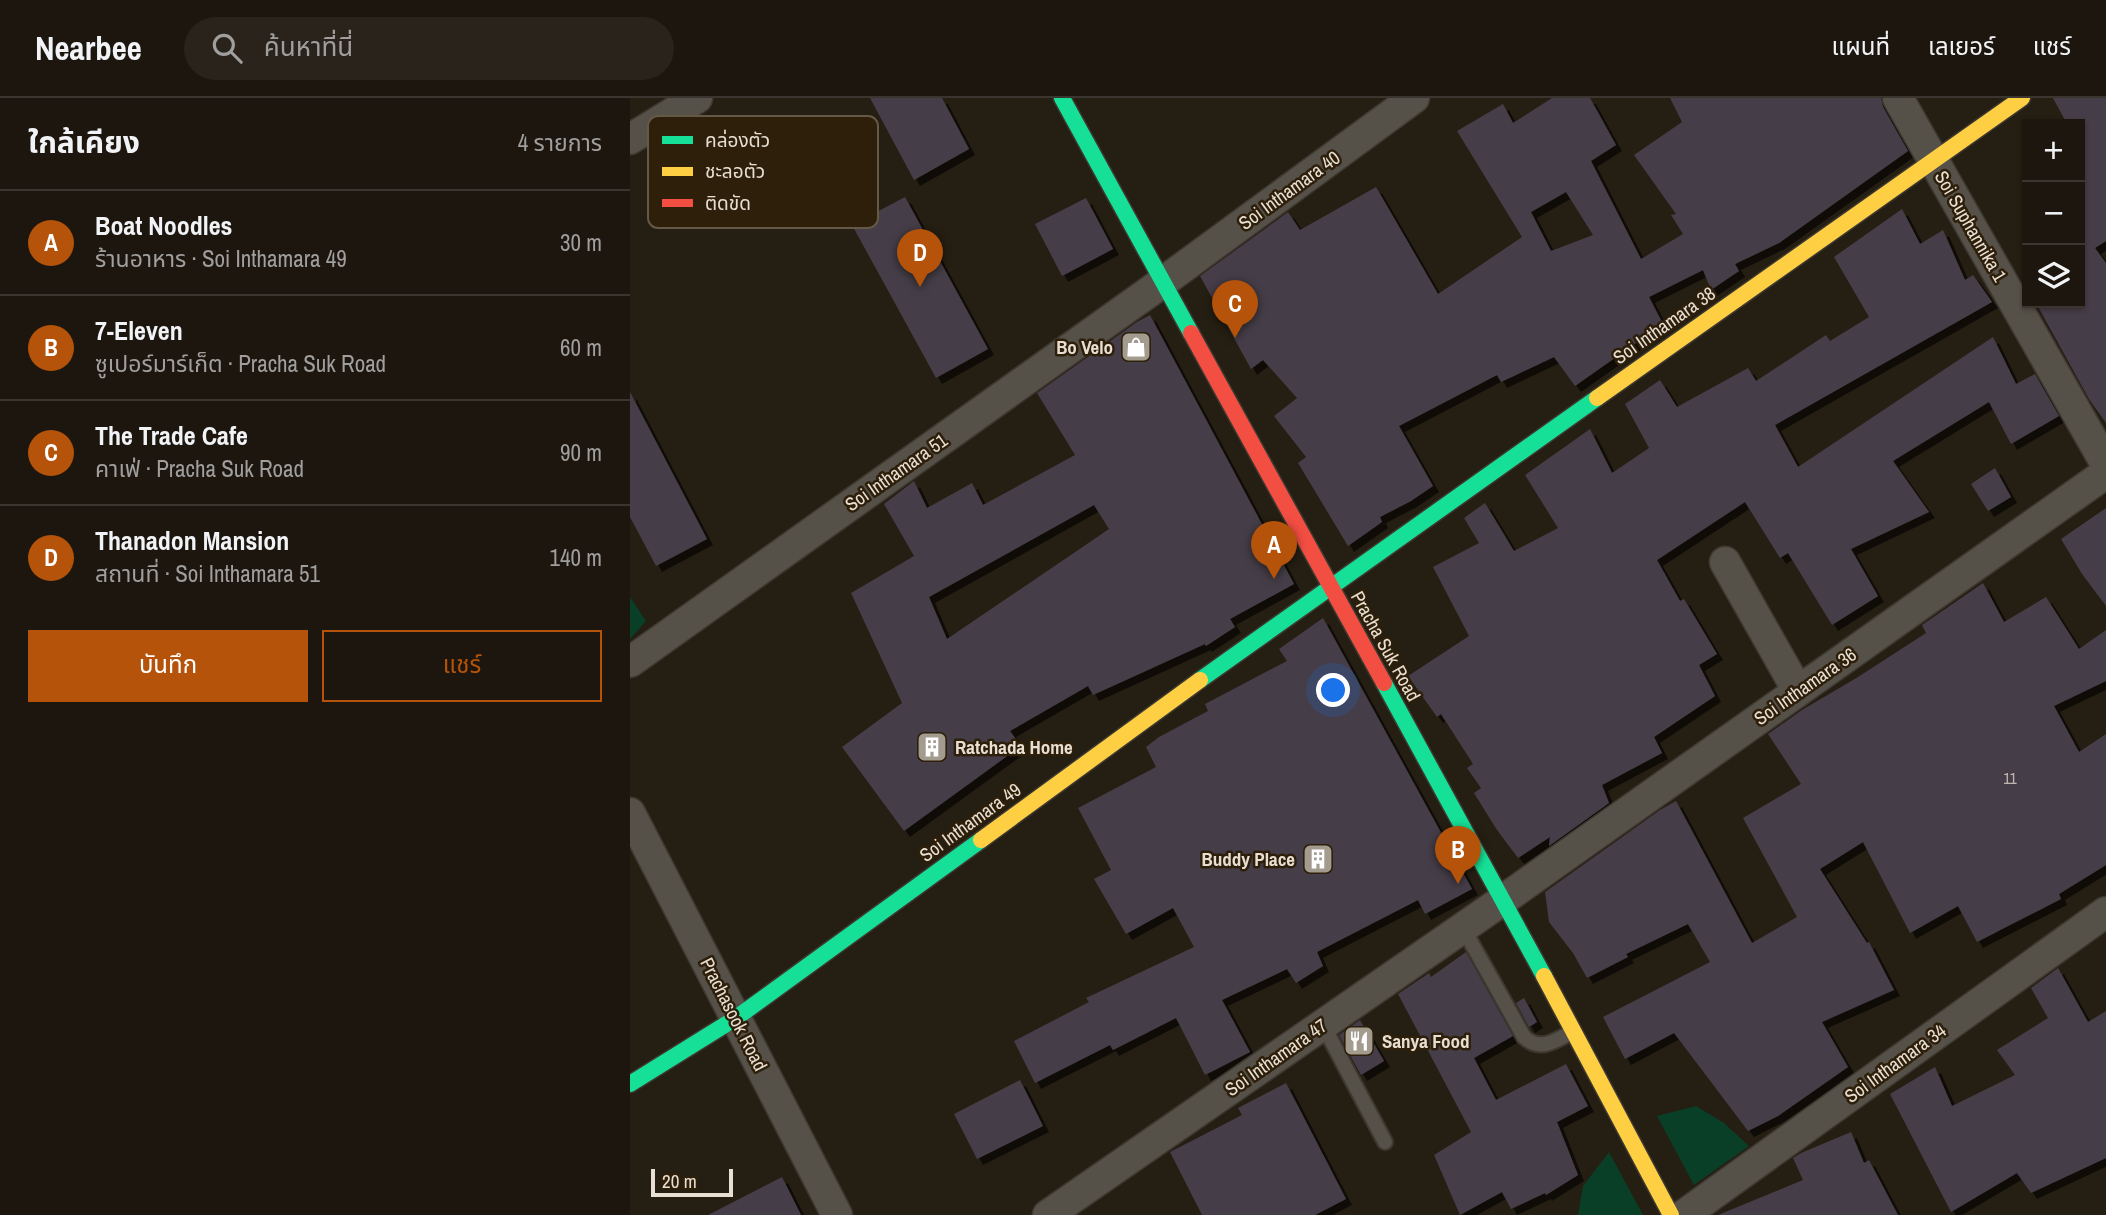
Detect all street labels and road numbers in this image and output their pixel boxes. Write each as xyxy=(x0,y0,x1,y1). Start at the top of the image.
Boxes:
street label: Soi Inthamara 40 xyxy=(1233,144,1345,236)
street label: Soi Suphannika 1 xyxy=(1929,166,2013,286)
street label: Soi Inthamara 38 xyxy=(1608,280,1720,370)
street label: Soi Inthamara 51 xyxy=(840,427,953,517)
street label: Pracha Suk Road xyxy=(1345,586,1427,706)
street label: Soi Inthamara 36 xyxy=(1749,641,1861,731)
street label: Soi Inthamara 49 xyxy=(914,776,1026,868)
street label: Prachasook Road xyxy=(694,953,774,1075)
street label: Soi Inthamara 47 xyxy=(1220,1012,1333,1102)
street label: Soi Inthamara 34 xyxy=(1839,1017,1951,1109)

